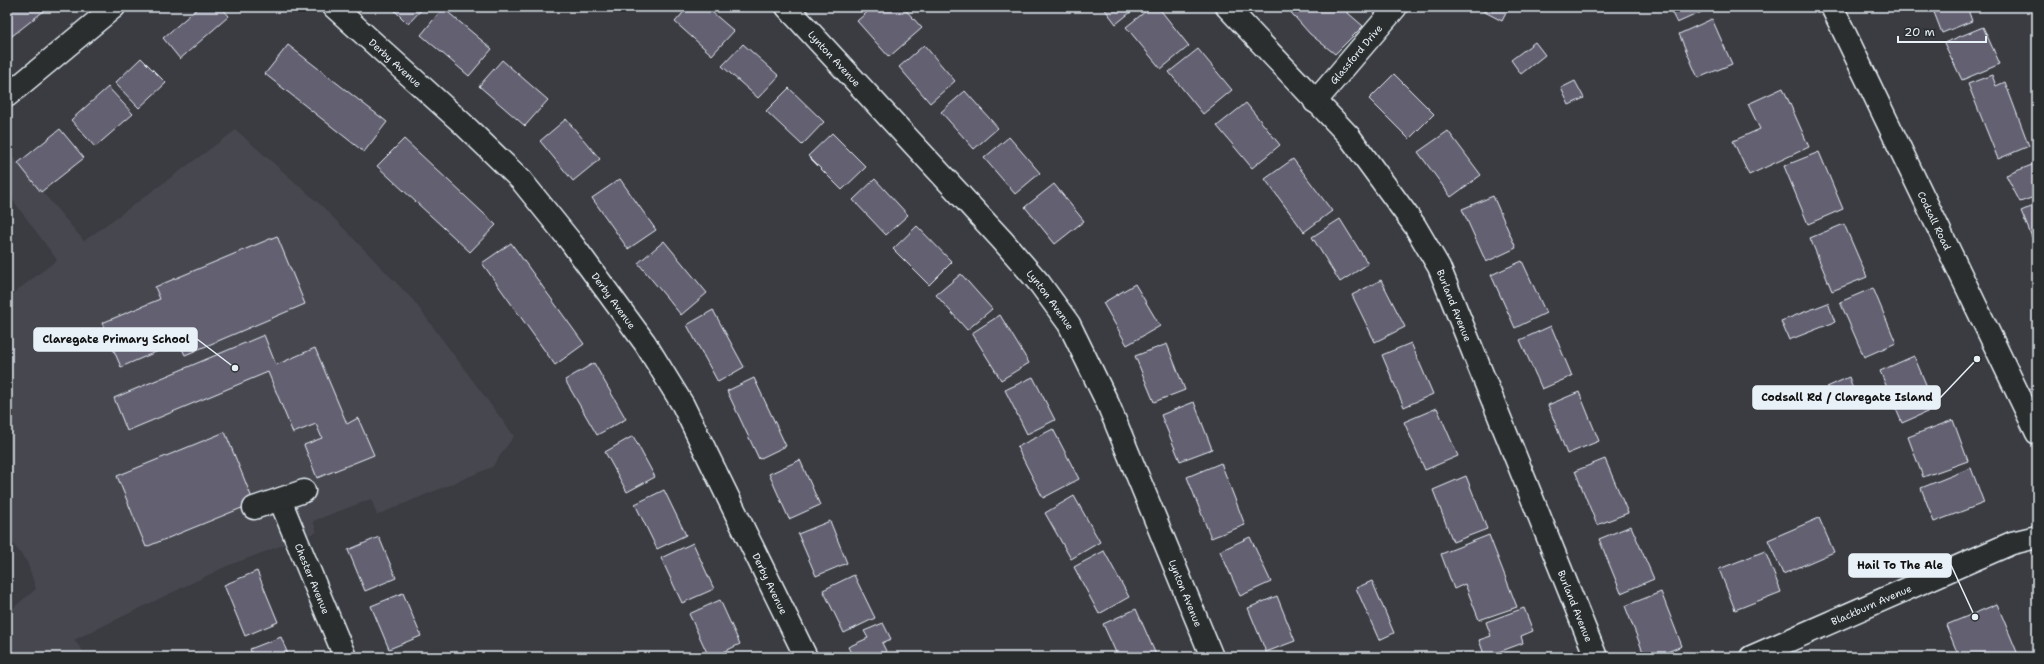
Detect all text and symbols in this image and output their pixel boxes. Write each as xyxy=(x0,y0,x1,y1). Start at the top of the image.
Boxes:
scale bar xyxy=(1898,18,1986,44)
street label: Glassford Drive xyxy=(1327,22,1385,87)
text: 20 m xyxy=(1904,24,1935,40)
street label: Lynton Avenue xyxy=(805,28,863,90)
street label: Derby Avenue xyxy=(366,36,425,91)
street label: Codsall Road xyxy=(1915,189,1954,253)
street label: Lynton Avenue xyxy=(1024,267,1077,332)
street label: Burland Avenue xyxy=(1434,268,1474,344)
street label: Derby Avenue xyxy=(589,270,639,332)
callout: Claregate Primary School xyxy=(34,328,197,351)
text: Claregate Primary School xyxy=(42,332,190,347)
callout: Codsall Rd / Claregate Island xyxy=(1753,386,1940,409)
text: Codsall Rd / Claregate Island xyxy=(1761,390,1933,405)
street label: Chester Avenue xyxy=(292,541,333,616)
street label: Derby Avenue xyxy=(749,551,790,617)
callout: Hail To The Ale xyxy=(1849,554,1951,577)
street label: Lynton Avenue xyxy=(1166,558,1205,629)
text: Hail To The Ale xyxy=(1857,558,1943,573)
street label: Burland Avenue xyxy=(1555,568,1595,644)
street label: Blackburn Avenue xyxy=(1829,582,1914,628)

